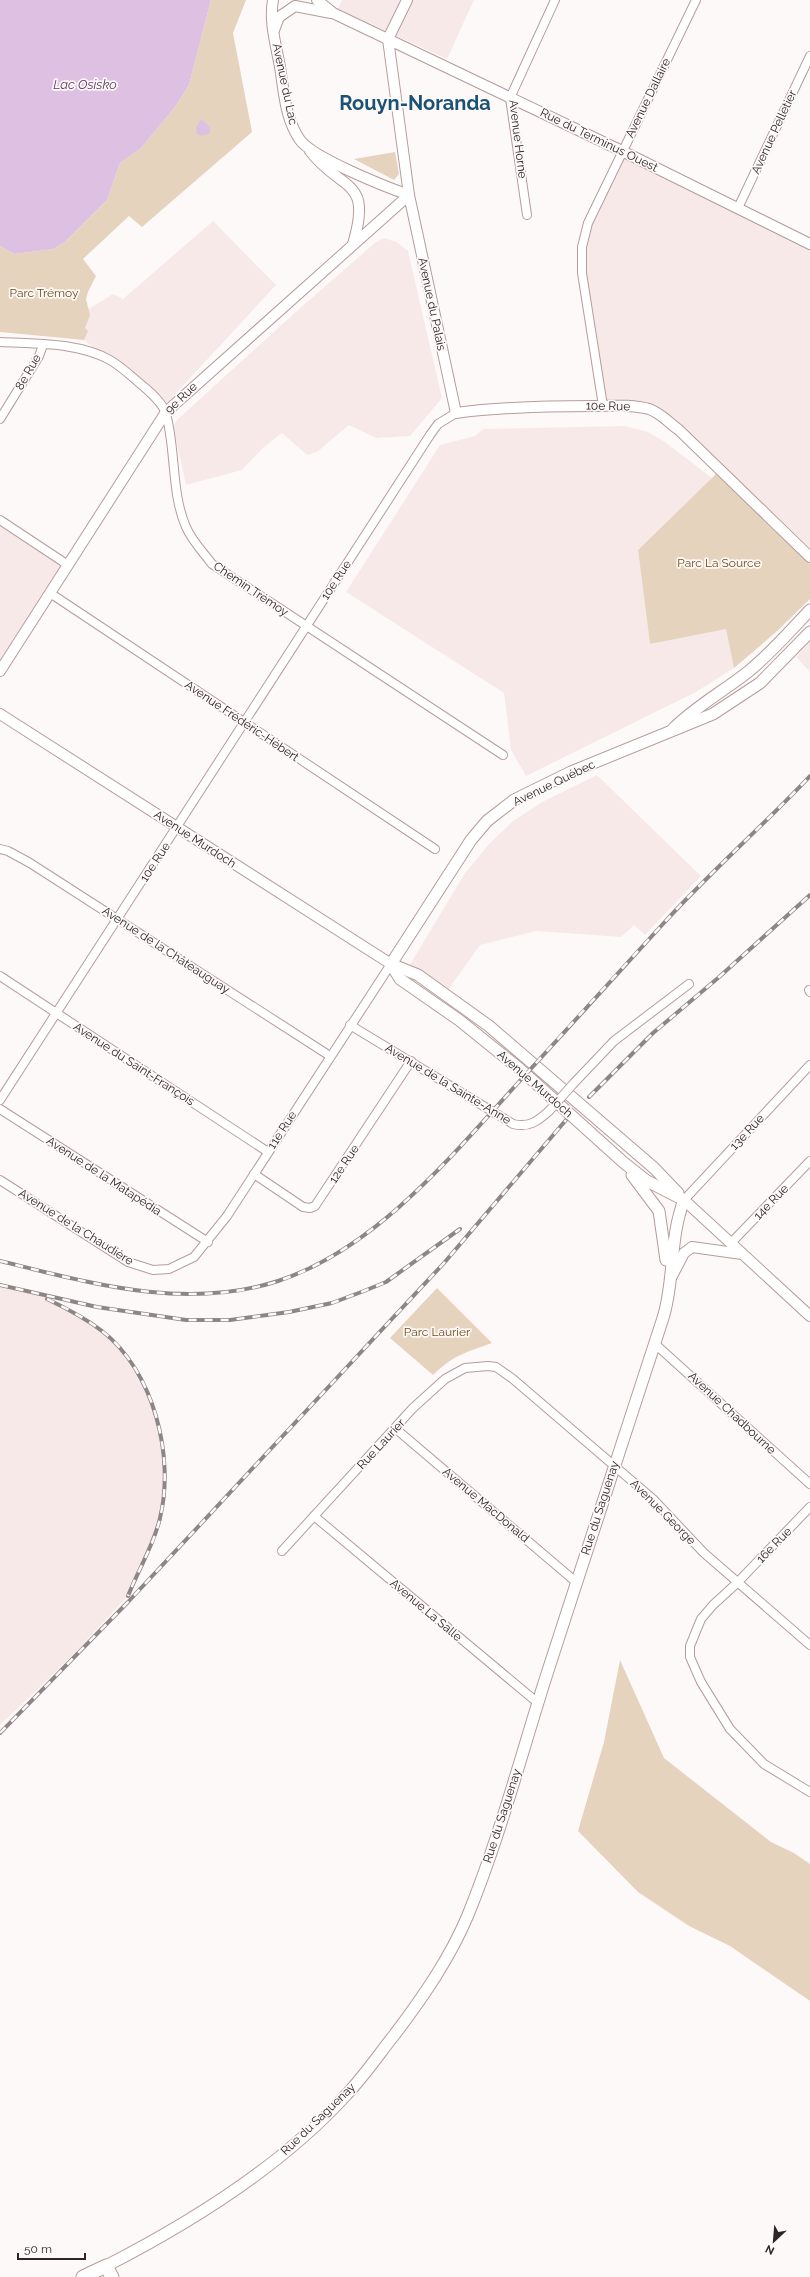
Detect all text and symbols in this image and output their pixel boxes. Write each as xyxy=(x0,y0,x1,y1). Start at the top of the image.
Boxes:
street label: Avenue du Lac xyxy=(270,42,301,126)
street label: Avenue Dallaire xyxy=(623,56,673,140)
water label: Lac Osisko xyxy=(53,77,117,92)
street label: Avenue Pelletier xyxy=(748,87,800,176)
district label: Rouyn-Noranda xyxy=(339,91,491,115)
street label: Avenue Horne xyxy=(506,99,530,179)
street label: Rue du Terminus Ouest xyxy=(538,105,660,175)
street label: Avenue du Palais xyxy=(415,256,449,352)
park label: Parc Trémoy xyxy=(9,286,79,300)
street label: 8e Rue xyxy=(12,352,44,392)
street label: 9e Rue xyxy=(162,379,200,417)
street label: 10e Rue xyxy=(586,399,630,413)
park label: Parc La Source xyxy=(677,556,761,570)
street label: 10e Rue xyxy=(318,558,354,602)
street label: Chemin Trémoy xyxy=(211,559,292,620)
street label: Avenue Frédéric-Hébert xyxy=(182,678,302,764)
street label: Avenue Québec xyxy=(511,757,598,809)
street label: Avenue Murdoch xyxy=(151,807,239,871)
street label: 10e Rue xyxy=(137,840,173,884)
street label: Avenue de la Châteauguay xyxy=(100,903,233,997)
street label: Avenue du Saint-François xyxy=(71,1020,197,1109)
street label: Avenue de la Sainte-Anne xyxy=(383,1041,513,1127)
street label: Avenue Murdoch xyxy=(495,1048,575,1120)
street label: 11e Rue xyxy=(265,1108,299,1152)
street label: 13e Rue xyxy=(727,1111,767,1153)
street label: Avenue de la Matapédia xyxy=(44,1134,164,1218)
street label: 12e Rue xyxy=(326,1142,362,1186)
street label: 14e Rue xyxy=(751,1181,791,1223)
street label: Avenue de la Chaudière xyxy=(16,1186,136,1268)
park label: Parc Laurier xyxy=(404,1325,471,1339)
street label: Avenue Chadbourne xyxy=(685,1369,779,1457)
street label: Rue Laurier xyxy=(354,1415,408,1472)
street label: Rue du Saguenay xyxy=(578,1459,622,1557)
street label: Avenue MacDonald xyxy=(440,1465,532,1545)
street label: Avenue George xyxy=(627,1476,699,1548)
street label: 16e Rue xyxy=(754,1524,794,1566)
street label: Avenue La Salle xyxy=(387,1576,465,1644)
street label: Rue du Saguenay xyxy=(480,1767,524,1865)
street label: Rue du Saguenay xyxy=(278,2080,358,2158)
north arrow xyxy=(754,2221,794,2261)
scale bar xyxy=(18,2235,85,2261)
text: 50 m xyxy=(24,2242,52,2256)
text: N xyxy=(763,2242,776,2257)

